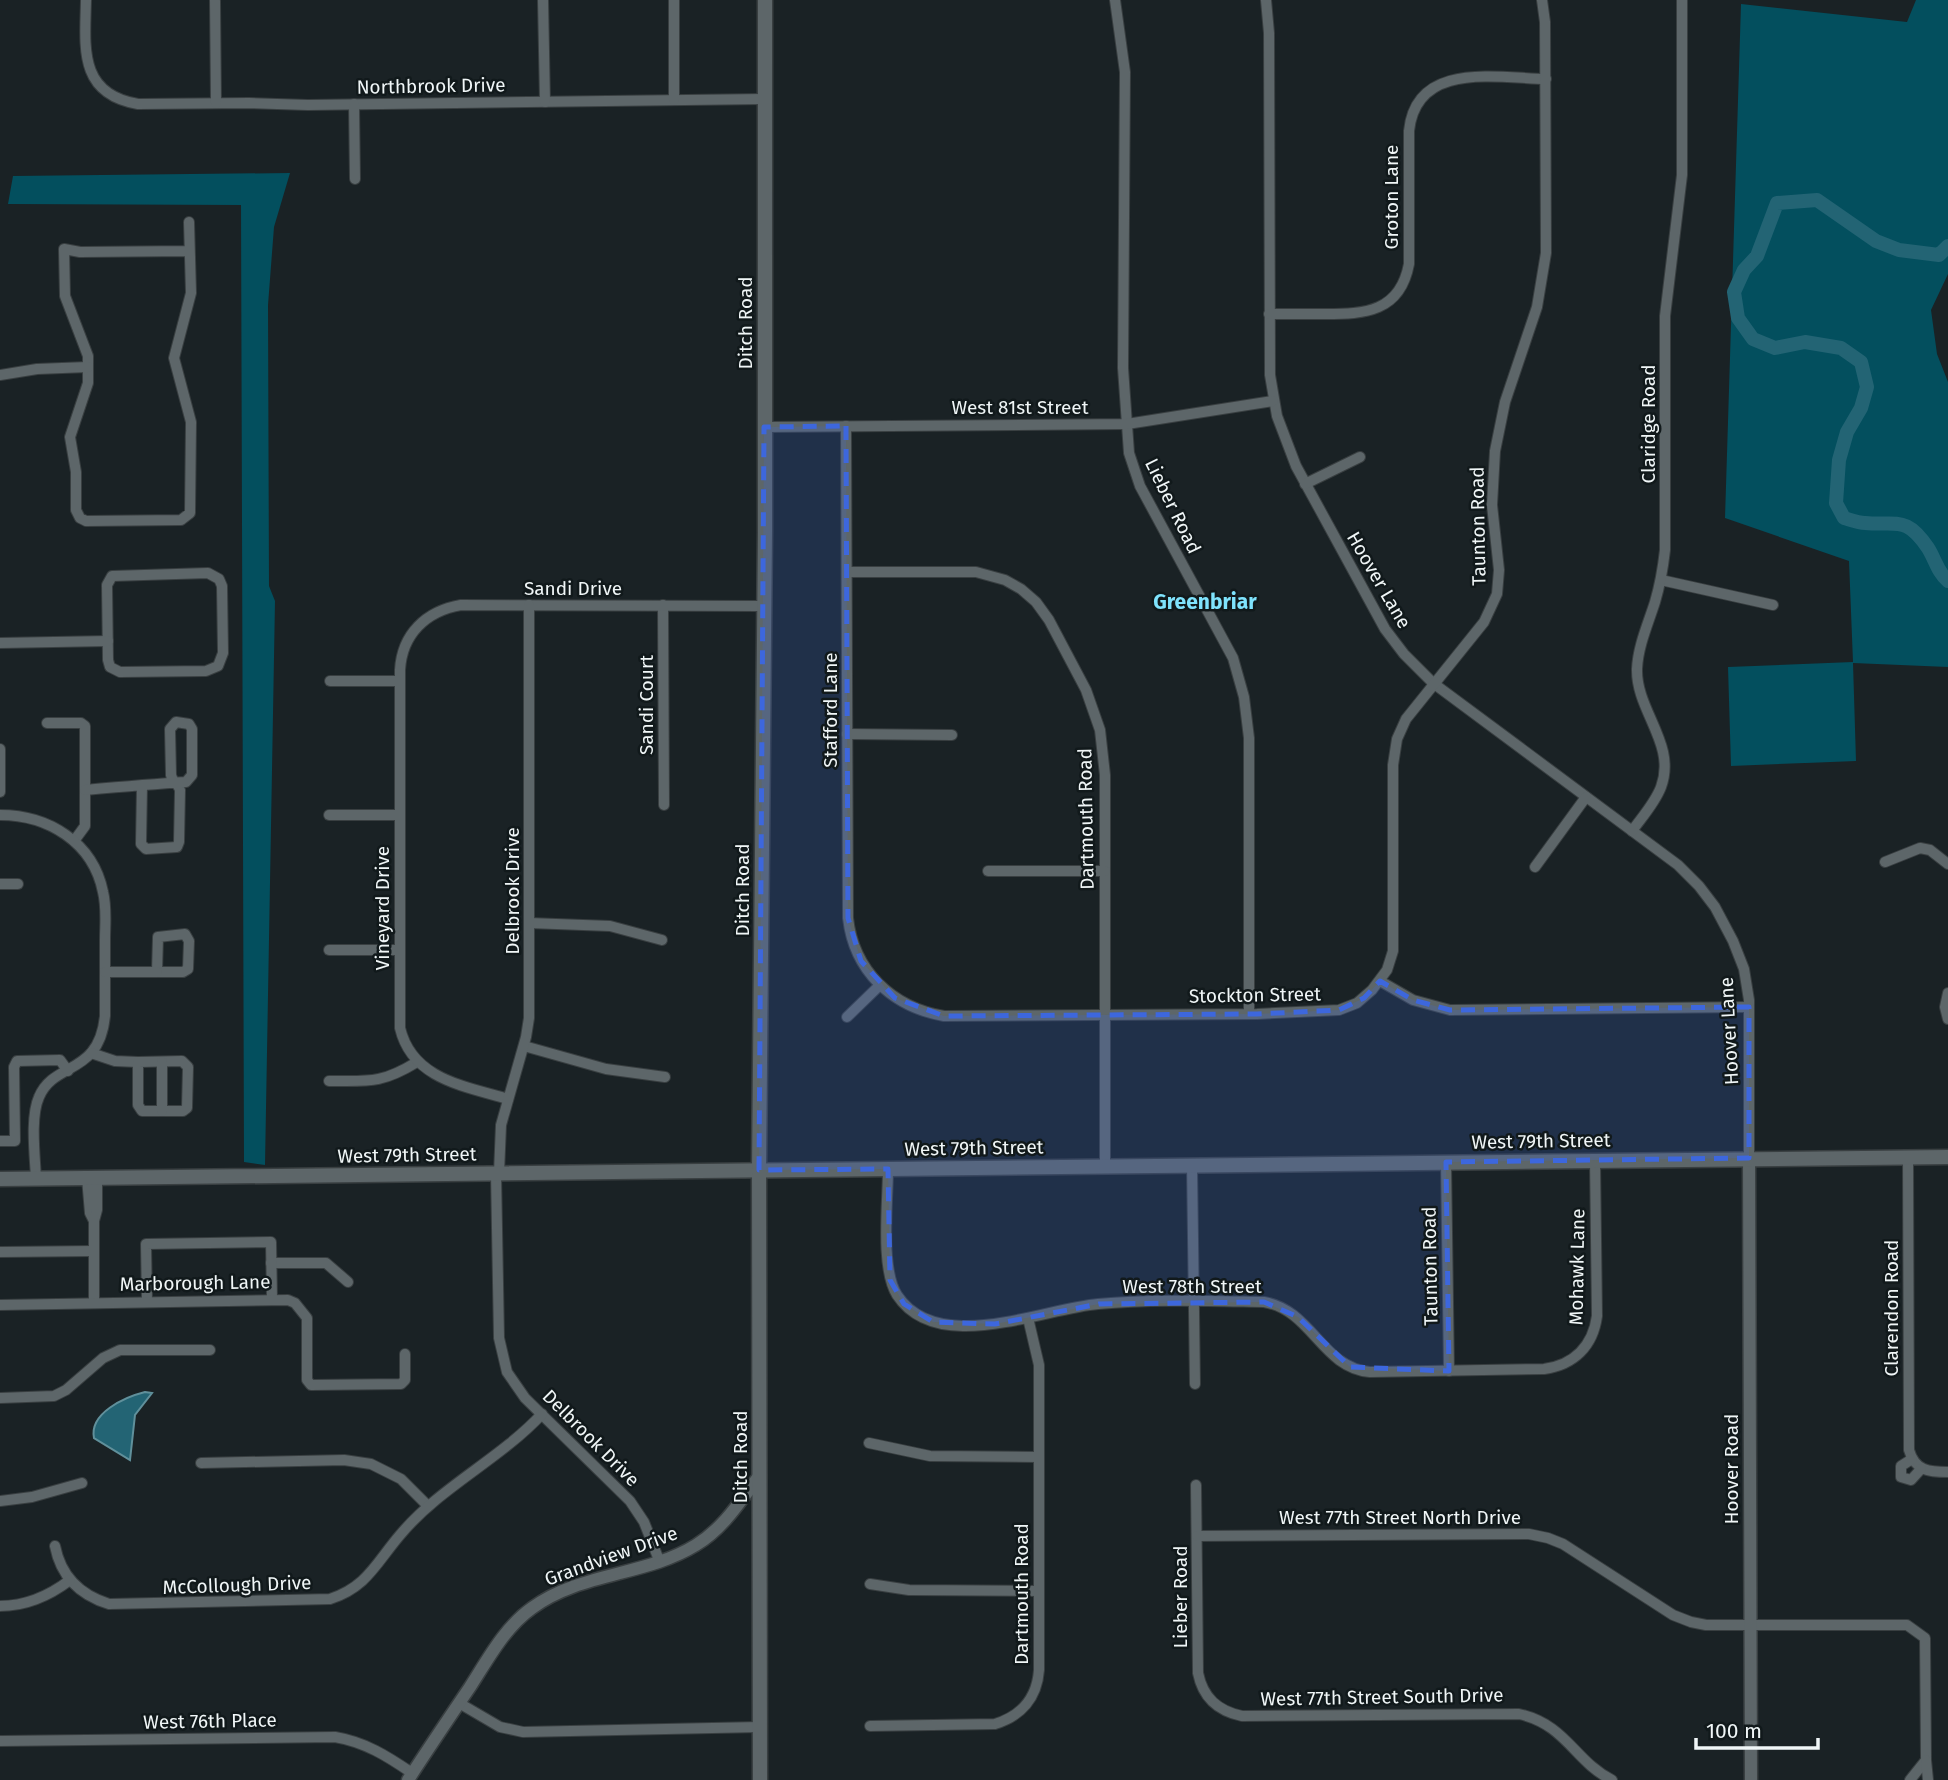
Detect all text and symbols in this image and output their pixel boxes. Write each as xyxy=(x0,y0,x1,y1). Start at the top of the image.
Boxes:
street label: Northbrook Drive xyxy=(356,73,506,99)
street label: Groton Lane xyxy=(1380,145,1403,249)
street label: Ditch Road xyxy=(734,276,757,370)
street label: Claridge Road xyxy=(1637,364,1660,484)
street label: West 81st Street xyxy=(951,396,1089,419)
street label: Lieber Road xyxy=(1140,455,1206,557)
street label: Taunton Road xyxy=(1465,466,1491,586)
street label: Hoover Lane xyxy=(1342,527,1416,633)
street label: Sandi Drive xyxy=(524,577,622,600)
district label: Greenbriar xyxy=(1153,589,1257,615)
street label: Stafford Lane xyxy=(819,652,842,768)
street label: Sandi Court xyxy=(635,655,658,755)
street label: Dartmouth Road xyxy=(1073,748,1099,890)
street label: Delbrook Drive xyxy=(501,827,524,955)
street label: Ditch Road xyxy=(731,843,754,937)
street label: Vineyard Drive xyxy=(371,846,394,970)
street label: Hoover Lane xyxy=(1715,976,1743,1086)
street label: Stockton Street xyxy=(1189,982,1321,1008)
street label: West 79th Street xyxy=(1471,1128,1611,1154)
street label: West 79th Street xyxy=(904,1135,1044,1161)
street label: West 79th Street xyxy=(337,1142,477,1168)
street label: Taunton Road xyxy=(1417,1206,1443,1326)
street label: Mohawk Lane xyxy=(1564,1208,1590,1326)
street label: Clarendon Road xyxy=(1880,1240,1903,1376)
street label: Marborough Lane xyxy=(119,1270,271,1296)
street label: West 78th Street xyxy=(1122,1275,1262,1298)
street label: Delbrook Drive xyxy=(538,1385,644,1491)
street label: Ditch Road xyxy=(729,1410,752,1504)
street label: Hoover Road xyxy=(1720,1414,1743,1524)
street label: West 77th Street North Drive xyxy=(1279,1506,1521,1529)
street label: Grandview Drive xyxy=(541,1521,681,1591)
street label: Dartmouth Road xyxy=(1010,1523,1033,1665)
street label: Lieber Road xyxy=(1169,1546,1192,1649)
street label: McCollough Drive xyxy=(162,1571,312,1599)
street label: West 77th Street South Drive xyxy=(1260,1683,1504,1711)
scale bar xyxy=(1696,1706,1818,1750)
street label: West 76th Place xyxy=(143,1708,277,1734)
text: 100 m xyxy=(1706,1718,1762,1744)

